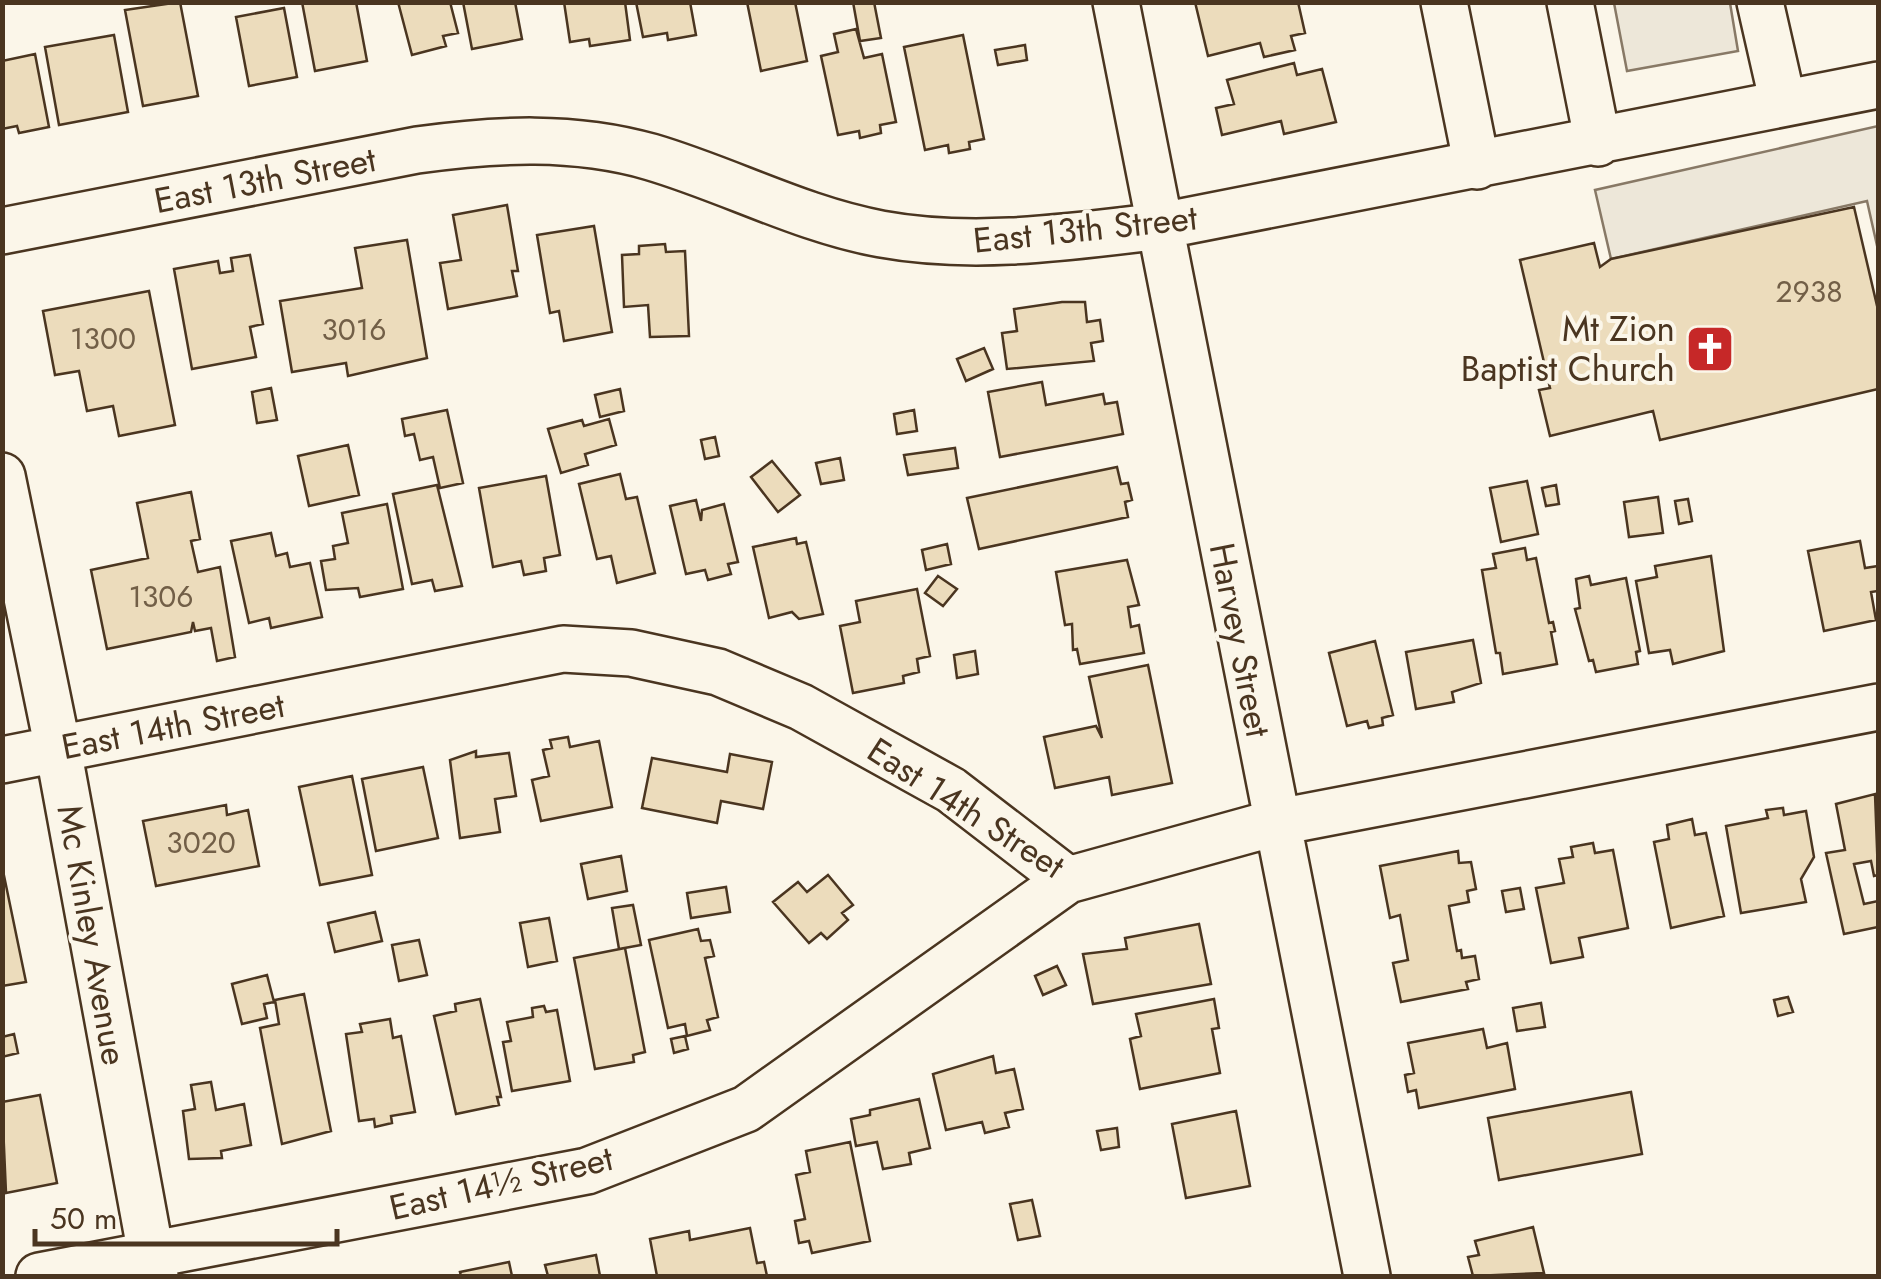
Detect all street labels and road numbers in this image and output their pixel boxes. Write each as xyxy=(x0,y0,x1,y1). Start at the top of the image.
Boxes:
street label: East 13th Street xyxy=(150,134,381,226)
street label: East 13th Street xyxy=(971,192,1200,266)
street label: Harvey Street xyxy=(1197,539,1283,742)
street label: East 14th Street xyxy=(57,680,289,772)
street label: East 14th Street xyxy=(858,725,1075,891)
street label: Mc Kinley Avenue xyxy=(45,801,139,1069)
street label: East 14½ Street xyxy=(384,1133,618,1233)

